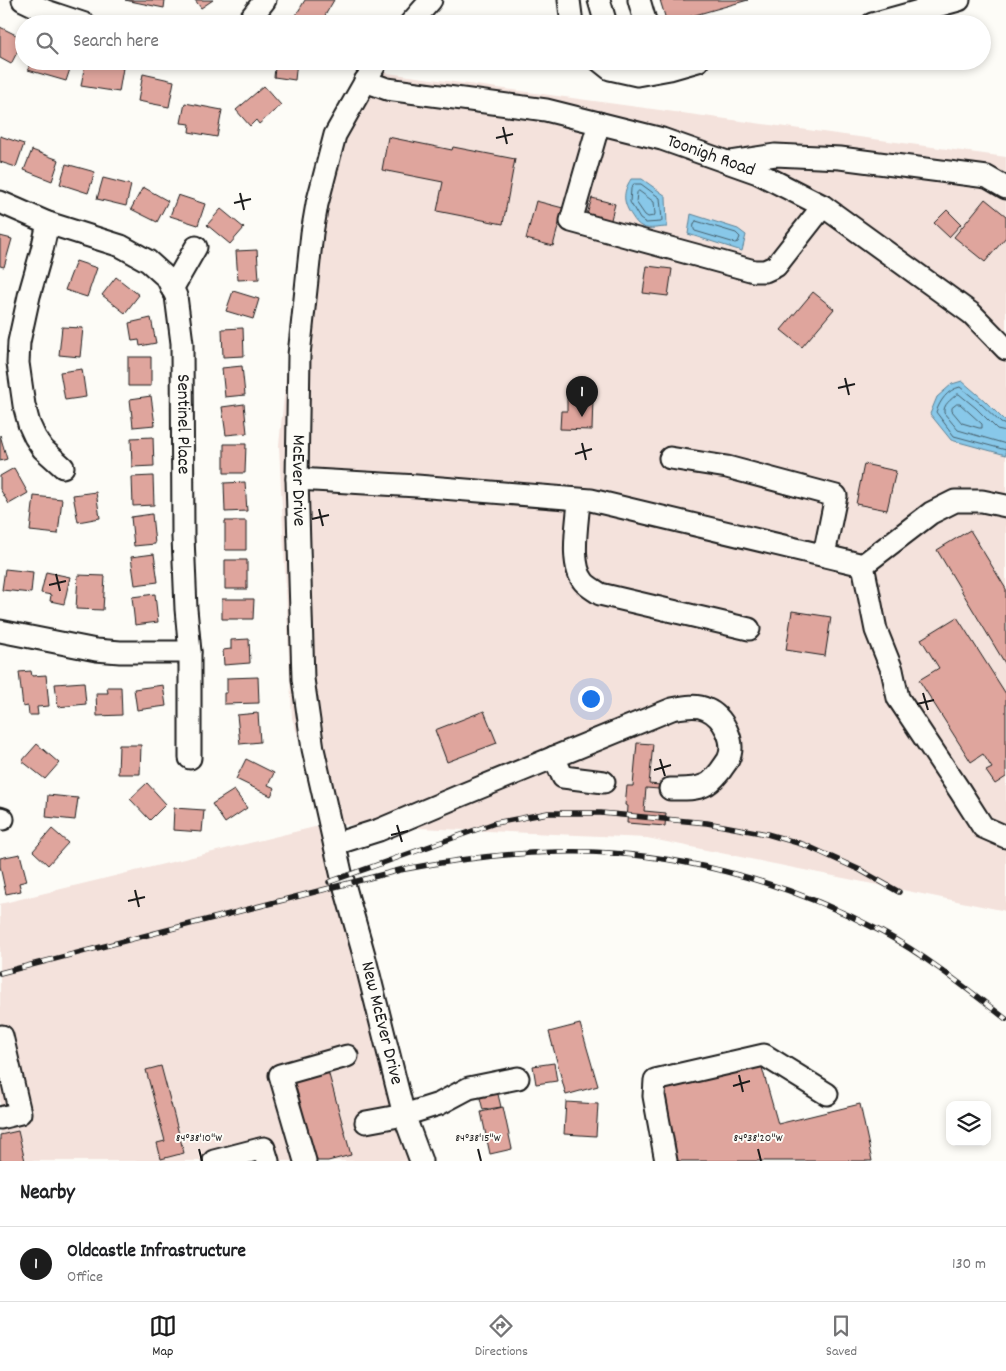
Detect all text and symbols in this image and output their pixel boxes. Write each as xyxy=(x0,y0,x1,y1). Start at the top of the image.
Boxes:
search box xyxy=(15,15,991,70)
icon: search xyxy=(33,29,61,57)
text: Search here xyxy=(73,29,159,56)
street label: Toonigh Road xyxy=(663,128,759,184)
street label: Sentinel Place xyxy=(169,374,196,474)
pin: 1 xyxy=(566,376,598,417)
street label: McEver Drive xyxy=(283,434,312,527)
your location xyxy=(578,686,604,712)
street label: New McEver Drive xyxy=(353,959,409,1088)
map controls xyxy=(946,1101,991,1146)
button: layers xyxy=(946,1101,991,1146)
text: 84°38'10"W xyxy=(176,1130,222,1147)
text: 84°38'15"W xyxy=(455,1130,501,1147)
text: 84°38'20"W xyxy=(733,1130,783,1147)
text: Nearby xyxy=(20,1179,75,1209)
text: Oldcastle Infrastructure xyxy=(67,1239,246,1266)
text: 1 xyxy=(34,1253,38,1276)
text: 130 m xyxy=(952,1253,986,1276)
text: Office xyxy=(67,1266,103,1289)
tab: Map xyxy=(149,1312,177,1362)
tab: Directions xyxy=(475,1312,528,1362)
tab: Saved xyxy=(826,1312,857,1362)

